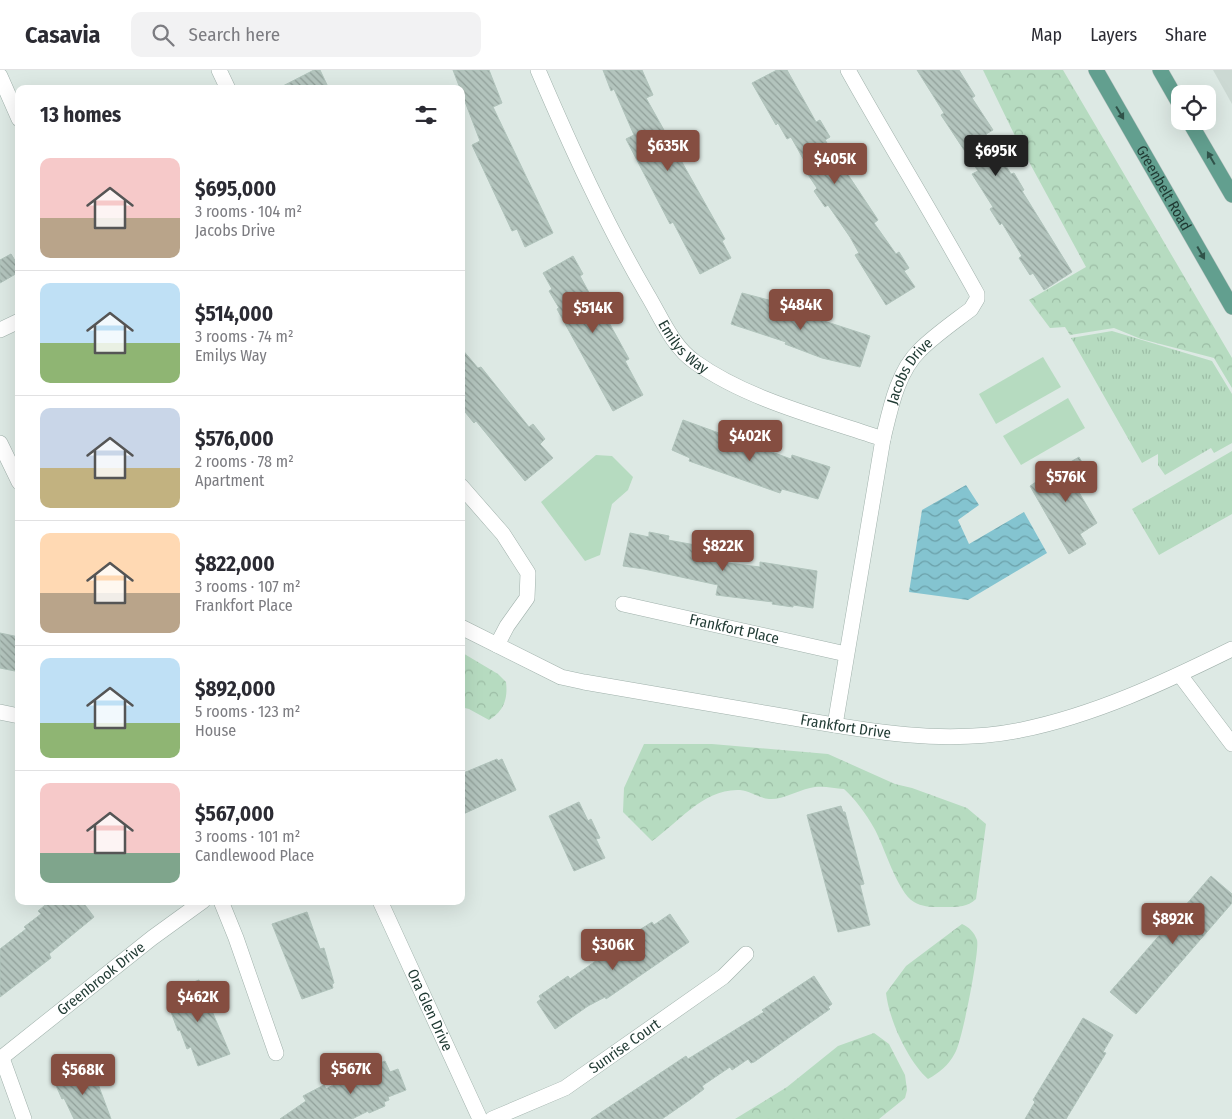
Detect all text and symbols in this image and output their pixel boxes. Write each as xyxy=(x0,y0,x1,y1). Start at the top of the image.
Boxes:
search box xyxy=(131,12,481,57)
text: Casavia xyxy=(25,21,101,49)
icon: search xyxy=(149,21,177,49)
text: Search here xyxy=(189,23,280,46)
text: Map xyxy=(1031,24,1062,46)
text: Layers xyxy=(1090,24,1137,46)
text: Share xyxy=(1165,24,1207,46)
map controls xyxy=(1171,85,1216,130)
button: locate xyxy=(1171,85,1216,130)
icon: filters xyxy=(412,101,440,129)
text: 13 homes xyxy=(40,102,121,128)
one-way arrow xyxy=(1115,106,1124,119)
pin: $635K xyxy=(633,129,703,172)
pin: $695K xyxy=(961,134,1031,177)
text: $635K xyxy=(648,136,688,155)
text: $695K xyxy=(975,141,1017,160)
pin: $405K xyxy=(800,142,870,185)
street label: Greenbelt Road xyxy=(1132,142,1195,234)
text: $405K xyxy=(814,149,856,168)
one-way arrow xyxy=(1206,152,1215,165)
text: $695,000 xyxy=(195,176,276,202)
icon: home xyxy=(80,178,140,238)
text: 3 rooms · 104 m² xyxy=(195,202,302,221)
text: Jacobs Drive xyxy=(195,221,275,240)
one-way arrow xyxy=(1197,247,1206,260)
pin: $484K xyxy=(766,288,836,331)
pin: $514K xyxy=(558,292,628,334)
text: $484K xyxy=(780,295,822,314)
text: $514K xyxy=(573,298,613,317)
text: $514,000 xyxy=(195,301,273,327)
icon: home xyxy=(80,303,140,363)
street label: Emilys Way xyxy=(654,317,712,378)
text: 3 rooms · 74 m² xyxy=(195,327,293,346)
street label: Jacobs Drive xyxy=(883,334,936,406)
text: Emilys Way xyxy=(195,346,267,365)
pin: $402K xyxy=(715,420,785,462)
text: $576,000 xyxy=(195,426,274,452)
text: $402K xyxy=(729,426,771,445)
icon: home xyxy=(80,428,140,488)
text: 2 rooms · 78 m² xyxy=(195,452,294,471)
pin: $576K xyxy=(1031,460,1101,503)
text: $576K xyxy=(1046,467,1086,486)
text: Apartment xyxy=(195,471,264,490)
pin: $822K xyxy=(688,530,758,572)
text: $822K xyxy=(703,536,743,555)
text: $822,000 xyxy=(195,551,275,577)
icon: home xyxy=(80,553,140,613)
text: 3 rooms · 107 m² xyxy=(195,577,301,596)
text: Frankfort Place xyxy=(195,596,293,615)
street label: Frankfort Place xyxy=(688,610,781,648)
text: $892,000 xyxy=(195,676,275,702)
icon: home xyxy=(80,678,140,738)
text: 5 rooms · 123 m² xyxy=(195,702,300,721)
street label: Frankfort Drive xyxy=(799,711,892,742)
text: House xyxy=(195,721,236,740)
text: $567,000 xyxy=(195,801,274,827)
icon: home xyxy=(80,803,140,863)
text: 3 rooms · 101 m² xyxy=(195,827,300,846)
text: Candlewood Place xyxy=(195,846,314,865)
pin: $892K xyxy=(1138,902,1208,945)
text: $892K xyxy=(1153,909,1194,928)
pin: $306K xyxy=(578,928,648,971)
text: $306K xyxy=(592,935,634,954)
street label: Greenbrook Drive xyxy=(53,938,148,1019)
street label: Ora Glen Drive xyxy=(403,966,457,1054)
pin: $462K xyxy=(163,980,233,1023)
text: $462K xyxy=(177,987,219,1006)
street label: Sunrise Court xyxy=(585,1015,664,1077)
pin: $567K xyxy=(316,1052,386,1095)
pin: $568K xyxy=(48,1054,118,1096)
text: $567K xyxy=(331,1059,371,1078)
text: $568K xyxy=(62,1060,104,1079)

